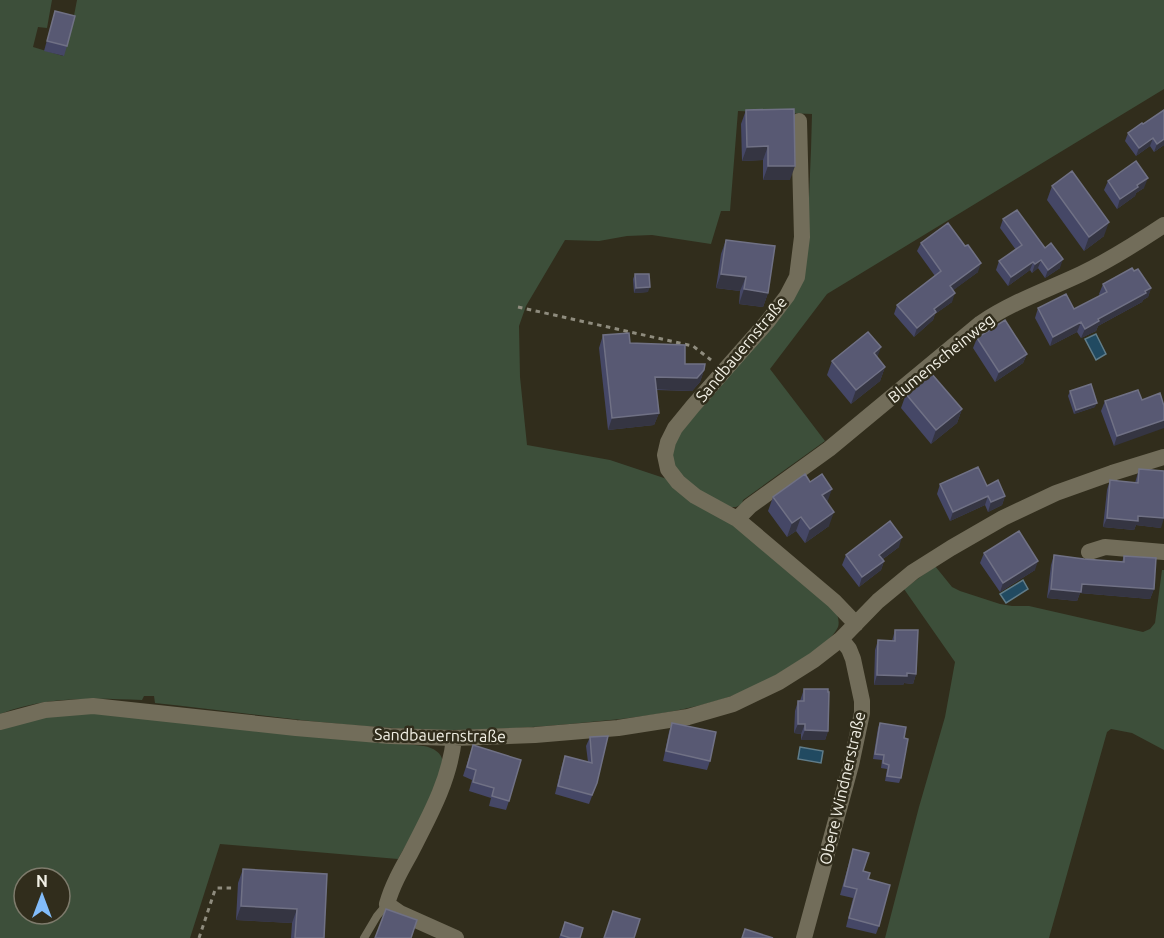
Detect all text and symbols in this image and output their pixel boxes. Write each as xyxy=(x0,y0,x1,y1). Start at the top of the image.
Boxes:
street label: Sandbauernstraße xyxy=(692,293,790,405)
street label: Blumenscheinweg xyxy=(884,310,998,406)
street label: Obere Windnerstraße xyxy=(816,710,868,866)
street label: Sandbauernstraße xyxy=(374,725,506,745)
north arrow xyxy=(12,866,72,926)
text: N xyxy=(36,872,48,890)

